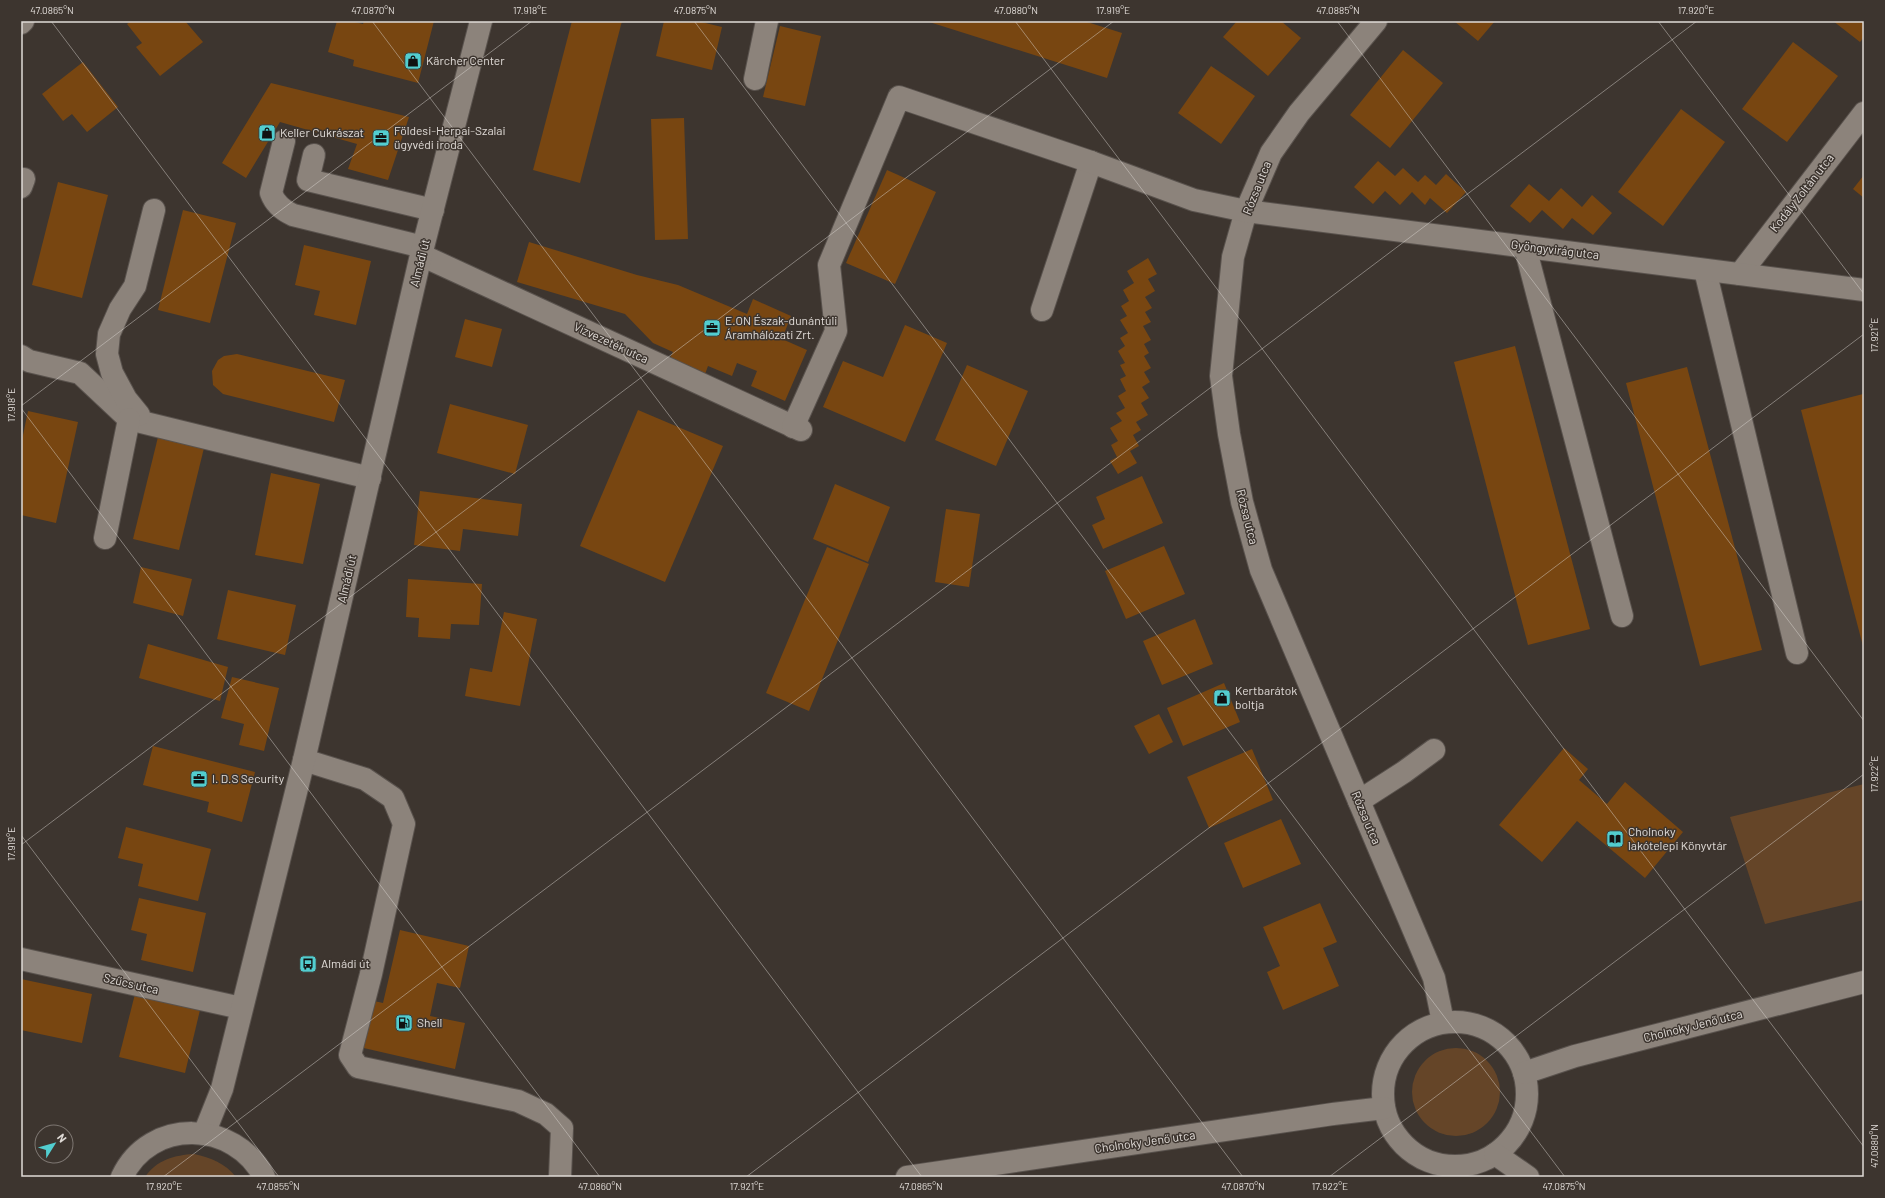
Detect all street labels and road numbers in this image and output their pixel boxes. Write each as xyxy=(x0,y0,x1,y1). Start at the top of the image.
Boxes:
street label: Kodály Zoltán utca xyxy=(1766,151,1836,234)
street label: Rózsa utca xyxy=(1239,159,1273,216)
street label: Almádi út xyxy=(406,237,432,288)
street label: Gyöngyvirág utca xyxy=(1510,237,1600,261)
street label: Vízvezeték utca xyxy=(572,319,651,365)
street label: Rózsa utca xyxy=(1234,488,1262,546)
street label: Almádi út xyxy=(334,553,358,604)
street label: Rózsa utca xyxy=(1349,789,1384,846)
street label: Szűcs utca xyxy=(102,970,160,996)
street label: Cholnoky Jenő utca xyxy=(1642,1006,1744,1044)
street label: Cholnoky Jenő utca xyxy=(1094,1127,1196,1155)

